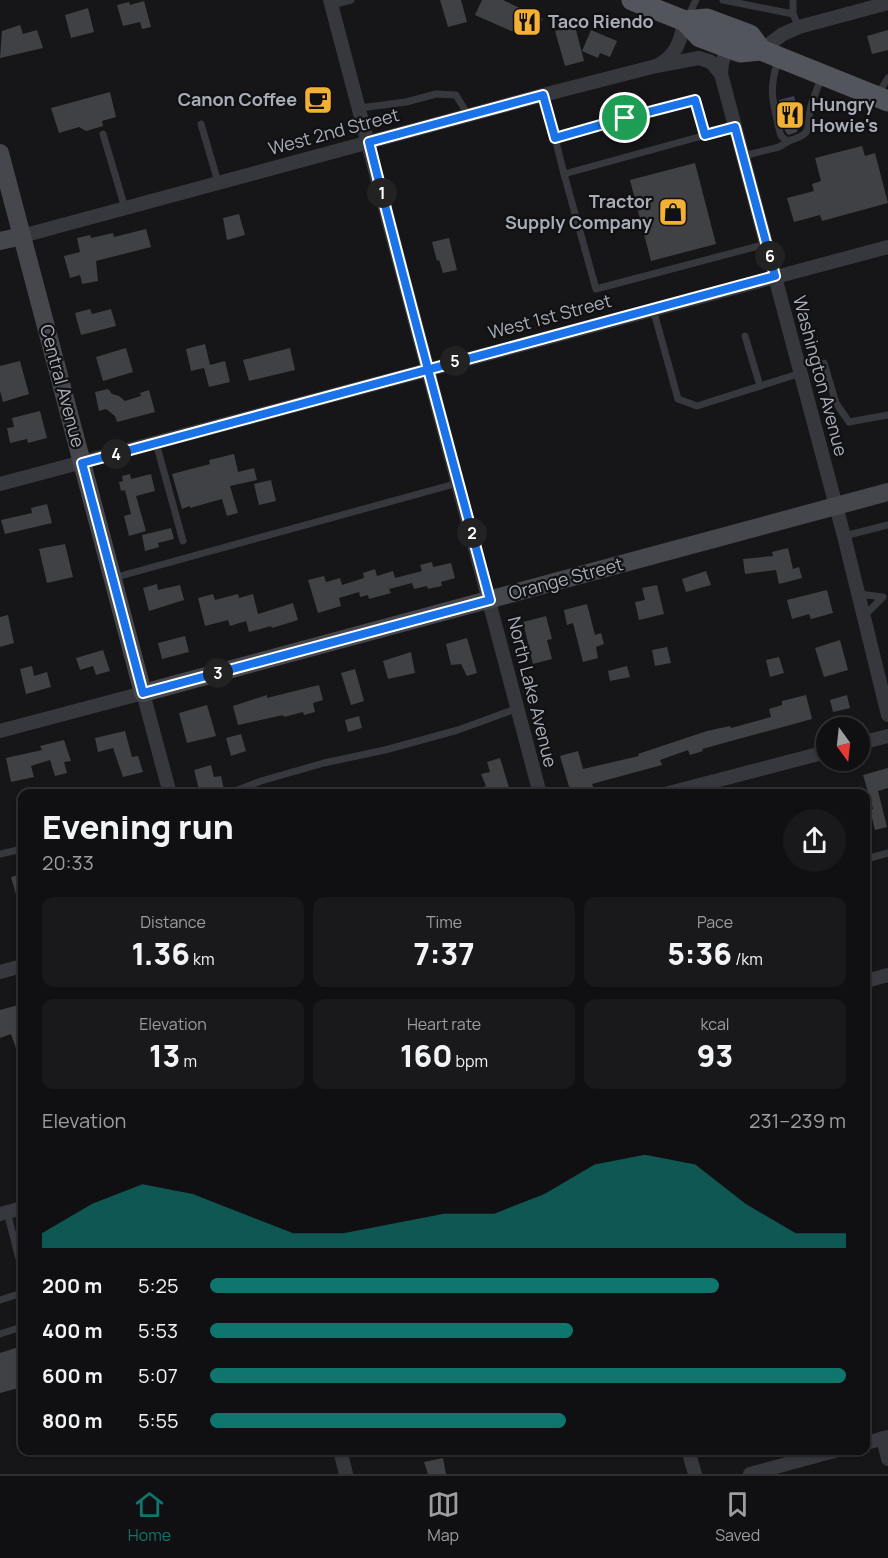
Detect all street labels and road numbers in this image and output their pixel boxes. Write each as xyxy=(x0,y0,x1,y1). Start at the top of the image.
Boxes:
street label: West 2nd Street xyxy=(266,102,402,160)
street label: West 1st Street xyxy=(485,288,614,344)
street label: Washington Avenue xyxy=(788,293,854,459)
street label: Central Avenue xyxy=(35,321,91,450)
street label: Orange Street xyxy=(506,551,626,605)
street label: North Lake Avenue xyxy=(503,614,563,770)

